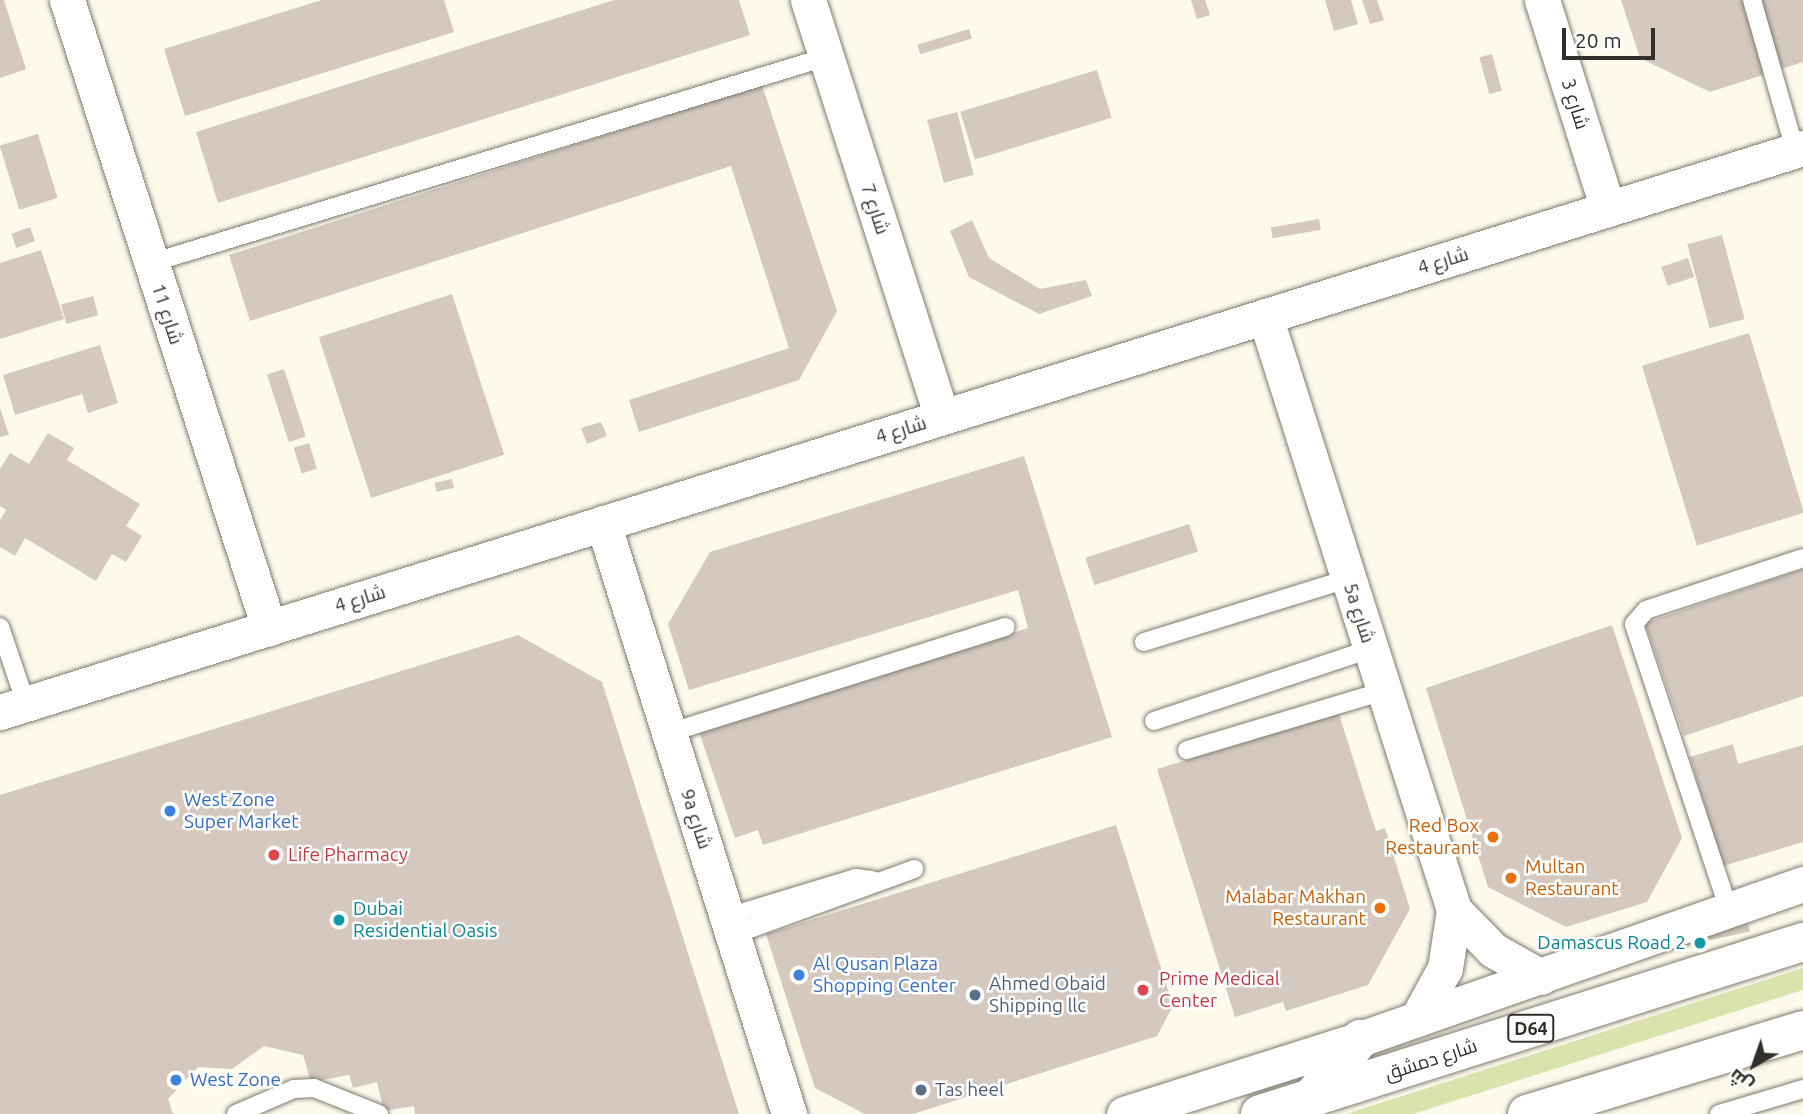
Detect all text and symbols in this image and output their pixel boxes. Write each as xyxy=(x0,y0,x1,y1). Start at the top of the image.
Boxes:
scale bar xyxy=(1565,14,1658,58)
text: 20 m xyxy=(1575,28,1622,52)
street label: شارع 3 xyxy=(1557,76,1593,132)
street label: شارع 7 xyxy=(856,181,894,237)
street label: شارع 4 xyxy=(1415,243,1471,279)
street label: شارع 11 xyxy=(146,281,188,347)
street label: شارع 4 xyxy=(873,412,929,448)
street label: 5a شارع xyxy=(1339,580,1379,646)
street label: شارع 4 xyxy=(332,581,388,617)
street label: 9a شارع xyxy=(676,786,716,852)
place label: West Zone Super Market xyxy=(184,789,299,833)
marker: West Zone Super Market xyxy=(162,803,178,819)
place label: Red Box Restaurant xyxy=(1385,815,1479,859)
marker: Red Box Restaurant xyxy=(1485,829,1501,845)
place label: Life Pharmacy xyxy=(288,844,408,866)
marker: Life Pharmacy xyxy=(266,847,282,863)
place label: Multan Restaurant xyxy=(1525,856,1619,900)
marker: Multan Restaurant xyxy=(1503,870,1519,886)
place label: Malabar Makhan Restaurant xyxy=(1225,886,1366,930)
place label: Dubai Residential Oasis xyxy=(353,898,497,942)
marker: Malabar Makhan Restaurant xyxy=(1372,900,1388,916)
marker: Dubai Residential Oasis xyxy=(331,912,347,928)
place label: Damascus Road 2 xyxy=(1537,932,1686,954)
marker: Damascus Road 2 xyxy=(1692,935,1708,951)
place label: Al Qusan Plaza Shopping Center xyxy=(813,953,956,997)
marker: Al Qusan Plaza Shopping Center xyxy=(791,967,807,983)
place label: Prime Medical Center xyxy=(1159,968,1280,1012)
place label: Ahmed Obaid Shipping llc xyxy=(989,973,1106,1017)
marker: Prime Medical Center xyxy=(1133,980,1153,1000)
marker: Ahmed Obaid Shipping llc xyxy=(967,987,983,1003)
road number: D64 xyxy=(1506,1014,1556,1042)
north arrow xyxy=(1719,1030,1789,1100)
street label: شارع دمشق xyxy=(1382,1034,1480,1086)
text: ش xyxy=(1724,1065,1757,1097)
place label: West Zone xyxy=(190,1069,281,1091)
marker: West Zone xyxy=(168,1072,184,1088)
place label: Tas heel xyxy=(935,1079,1004,1101)
marker: Tas heel xyxy=(913,1082,929,1098)

